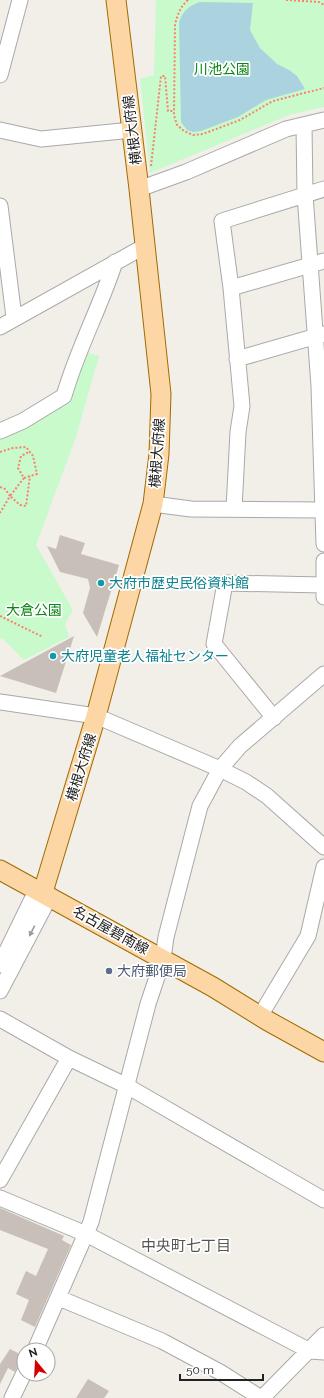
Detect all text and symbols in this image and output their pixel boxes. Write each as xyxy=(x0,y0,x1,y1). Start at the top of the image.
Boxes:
park label: 川池公園 xyxy=(194,61,250,77)
street label: 横根大府線 xyxy=(120,94,144,166)
street label: 横根大府線 xyxy=(147,418,167,488)
place label: 大府市歴史民俗資料館 xyxy=(109,575,249,591)
marker: 大府市歴史民俗資料館 xyxy=(96,578,106,588)
park label: 大倉公園 xyxy=(6,602,62,618)
place label: 大府児童老人福祉センター xyxy=(61,648,229,664)
marker: 大府児童老人福祉センター xyxy=(48,651,58,661)
street label: 横根大府線 xyxy=(63,731,99,803)
street label: 名古屋碧南線 xyxy=(70,903,152,957)
one-way arrow xyxy=(29,925,36,937)
place label: 大府郵便局 xyxy=(117,963,187,979)
marker: 大府郵便局 xyxy=(104,966,114,976)
district label: 中央町七丁目 xyxy=(141,1237,231,1255)
north arrow xyxy=(16,1342,56,1382)
text: N xyxy=(27,1345,39,1360)
scale bar xyxy=(180,1356,263,1382)
text: 50 m xyxy=(186,1363,214,1377)

